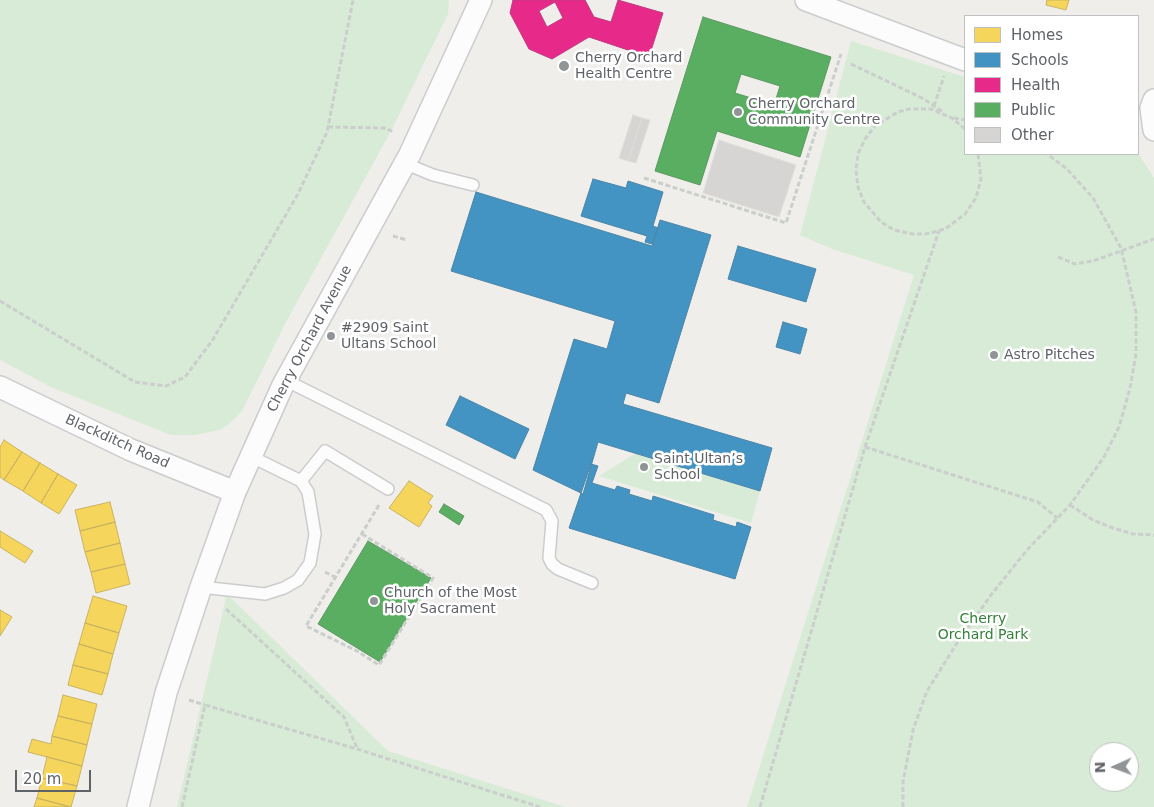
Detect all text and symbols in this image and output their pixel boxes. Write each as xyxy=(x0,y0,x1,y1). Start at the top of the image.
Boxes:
legend xyxy=(964,15,1139,155)
text: Homes xyxy=(1011,26,1063,44)
place label: Cherry Orchard Health Centre xyxy=(575,50,682,82)
text: Schools xyxy=(1011,51,1069,69)
marker: Cherry Orchard Health Centre xyxy=(557,59,571,73)
text: Health xyxy=(1011,76,1060,94)
place label: Cherry Orchard Community Centre xyxy=(748,96,880,128)
text: Public xyxy=(1011,101,1055,119)
marker: Cherry Orchard Community Centre xyxy=(732,106,744,118)
text: Other xyxy=(1011,126,1054,144)
street label: Cherry Orchard Avenue xyxy=(264,263,356,415)
place label: #2909 Saint Ultans School xyxy=(341,320,436,352)
marker: #2909 Saint Ultans School xyxy=(325,330,337,342)
place label: Astro Pitches xyxy=(1004,347,1095,363)
marker: Astro Pitches xyxy=(988,349,1000,361)
street label: Blackditch Road xyxy=(62,411,172,473)
place label: Saint Ultan’s School xyxy=(654,451,743,484)
marker: Saint Ultan’s School xyxy=(638,461,650,473)
place label: Church of the Most Holy Sacrament xyxy=(384,585,517,618)
marker: Church of the Most Holy Sacrament xyxy=(368,595,380,607)
park label: Cherry Orchard Park xyxy=(938,611,1028,644)
north arrow xyxy=(1089,742,1139,792)
scale bar xyxy=(18,760,94,792)
text: N xyxy=(1092,761,1108,774)
text: 20 m xyxy=(23,770,61,788)

